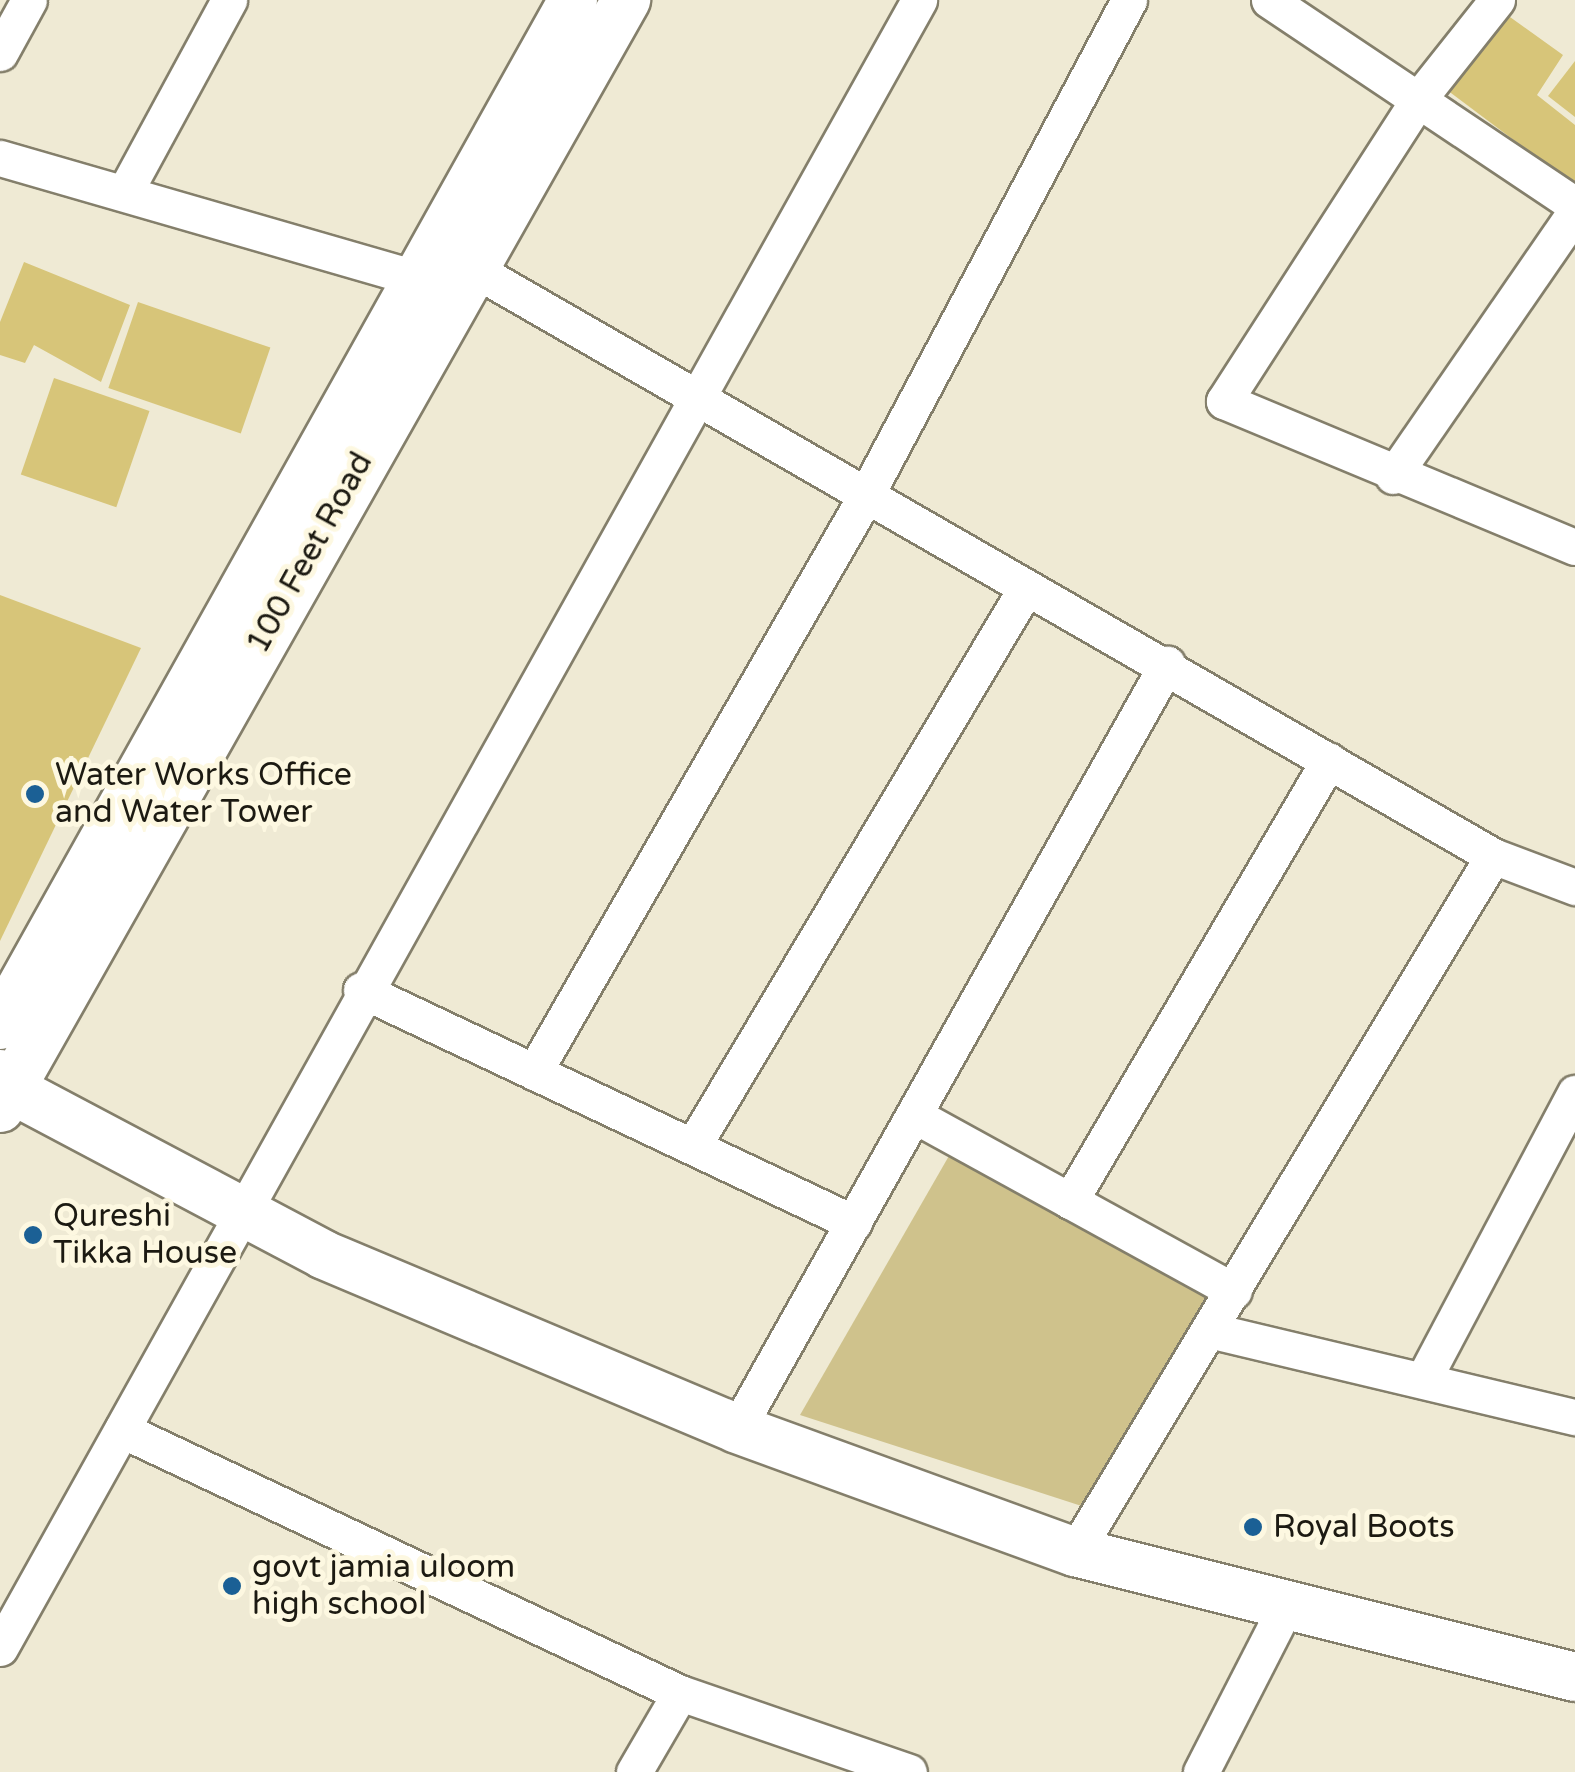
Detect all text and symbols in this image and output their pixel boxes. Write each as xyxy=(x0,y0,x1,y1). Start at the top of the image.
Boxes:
street label: 100 Feet Road xyxy=(239,446,381,660)
place label: Water Works Office and Water Tower xyxy=(55,757,352,832)
marker: Water Works Office and Water Tower xyxy=(24,783,46,805)
place label: Qureshi Tikka House xyxy=(53,1198,237,1273)
marker: Qureshi Tikka House xyxy=(22,1224,44,1246)
place label: Royal Boots xyxy=(1273,1508,1455,1546)
marker: Royal Boots xyxy=(1242,1516,1264,1538)
place label: govt jamia uloom high school xyxy=(252,1549,515,1624)
marker: govt jamia uloom high school xyxy=(221,1575,243,1597)

